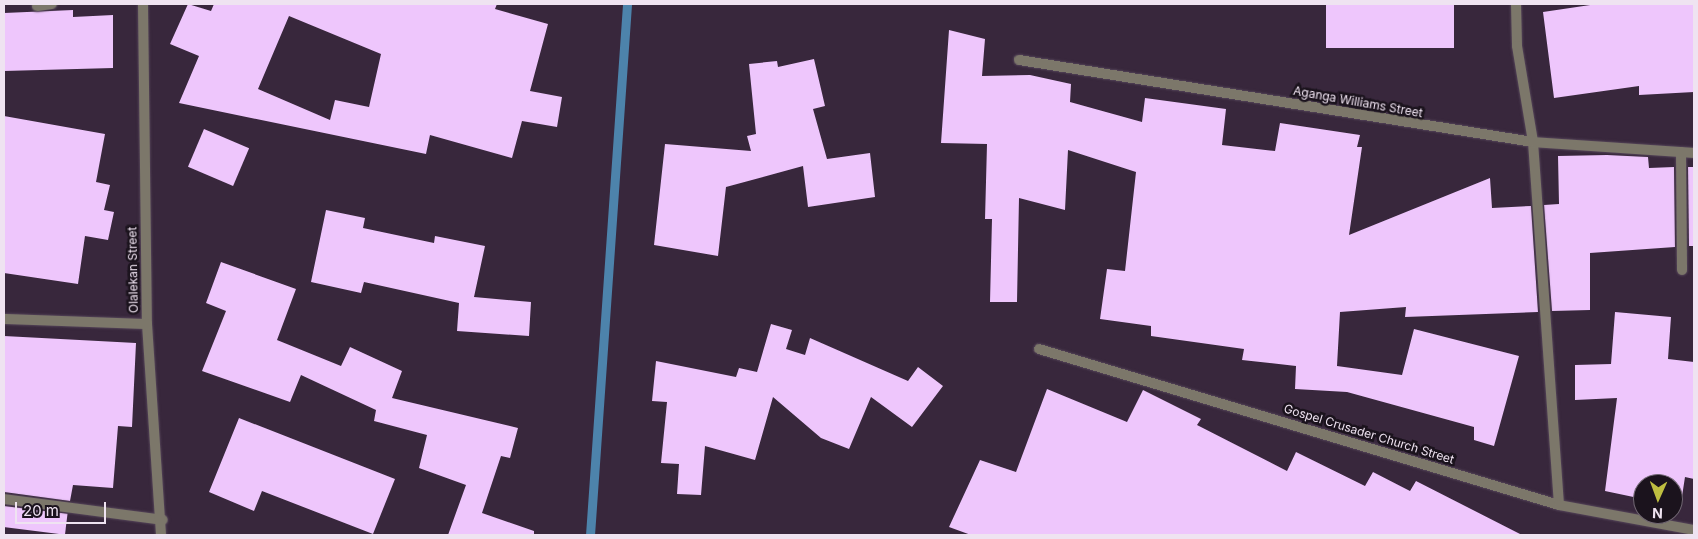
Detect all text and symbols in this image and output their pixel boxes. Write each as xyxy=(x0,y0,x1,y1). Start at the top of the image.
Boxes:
street label: Aganga Williams Street xyxy=(1292,84,1424,120)
street label: Olalekan Street xyxy=(125,227,141,313)
street label: Gospel Crusader Church Street xyxy=(1282,401,1456,467)
north arrow xyxy=(1633,474,1683,524)
scale bar xyxy=(18,492,109,524)
text: 20 m xyxy=(23,501,59,520)
text: N xyxy=(1652,505,1663,522)

